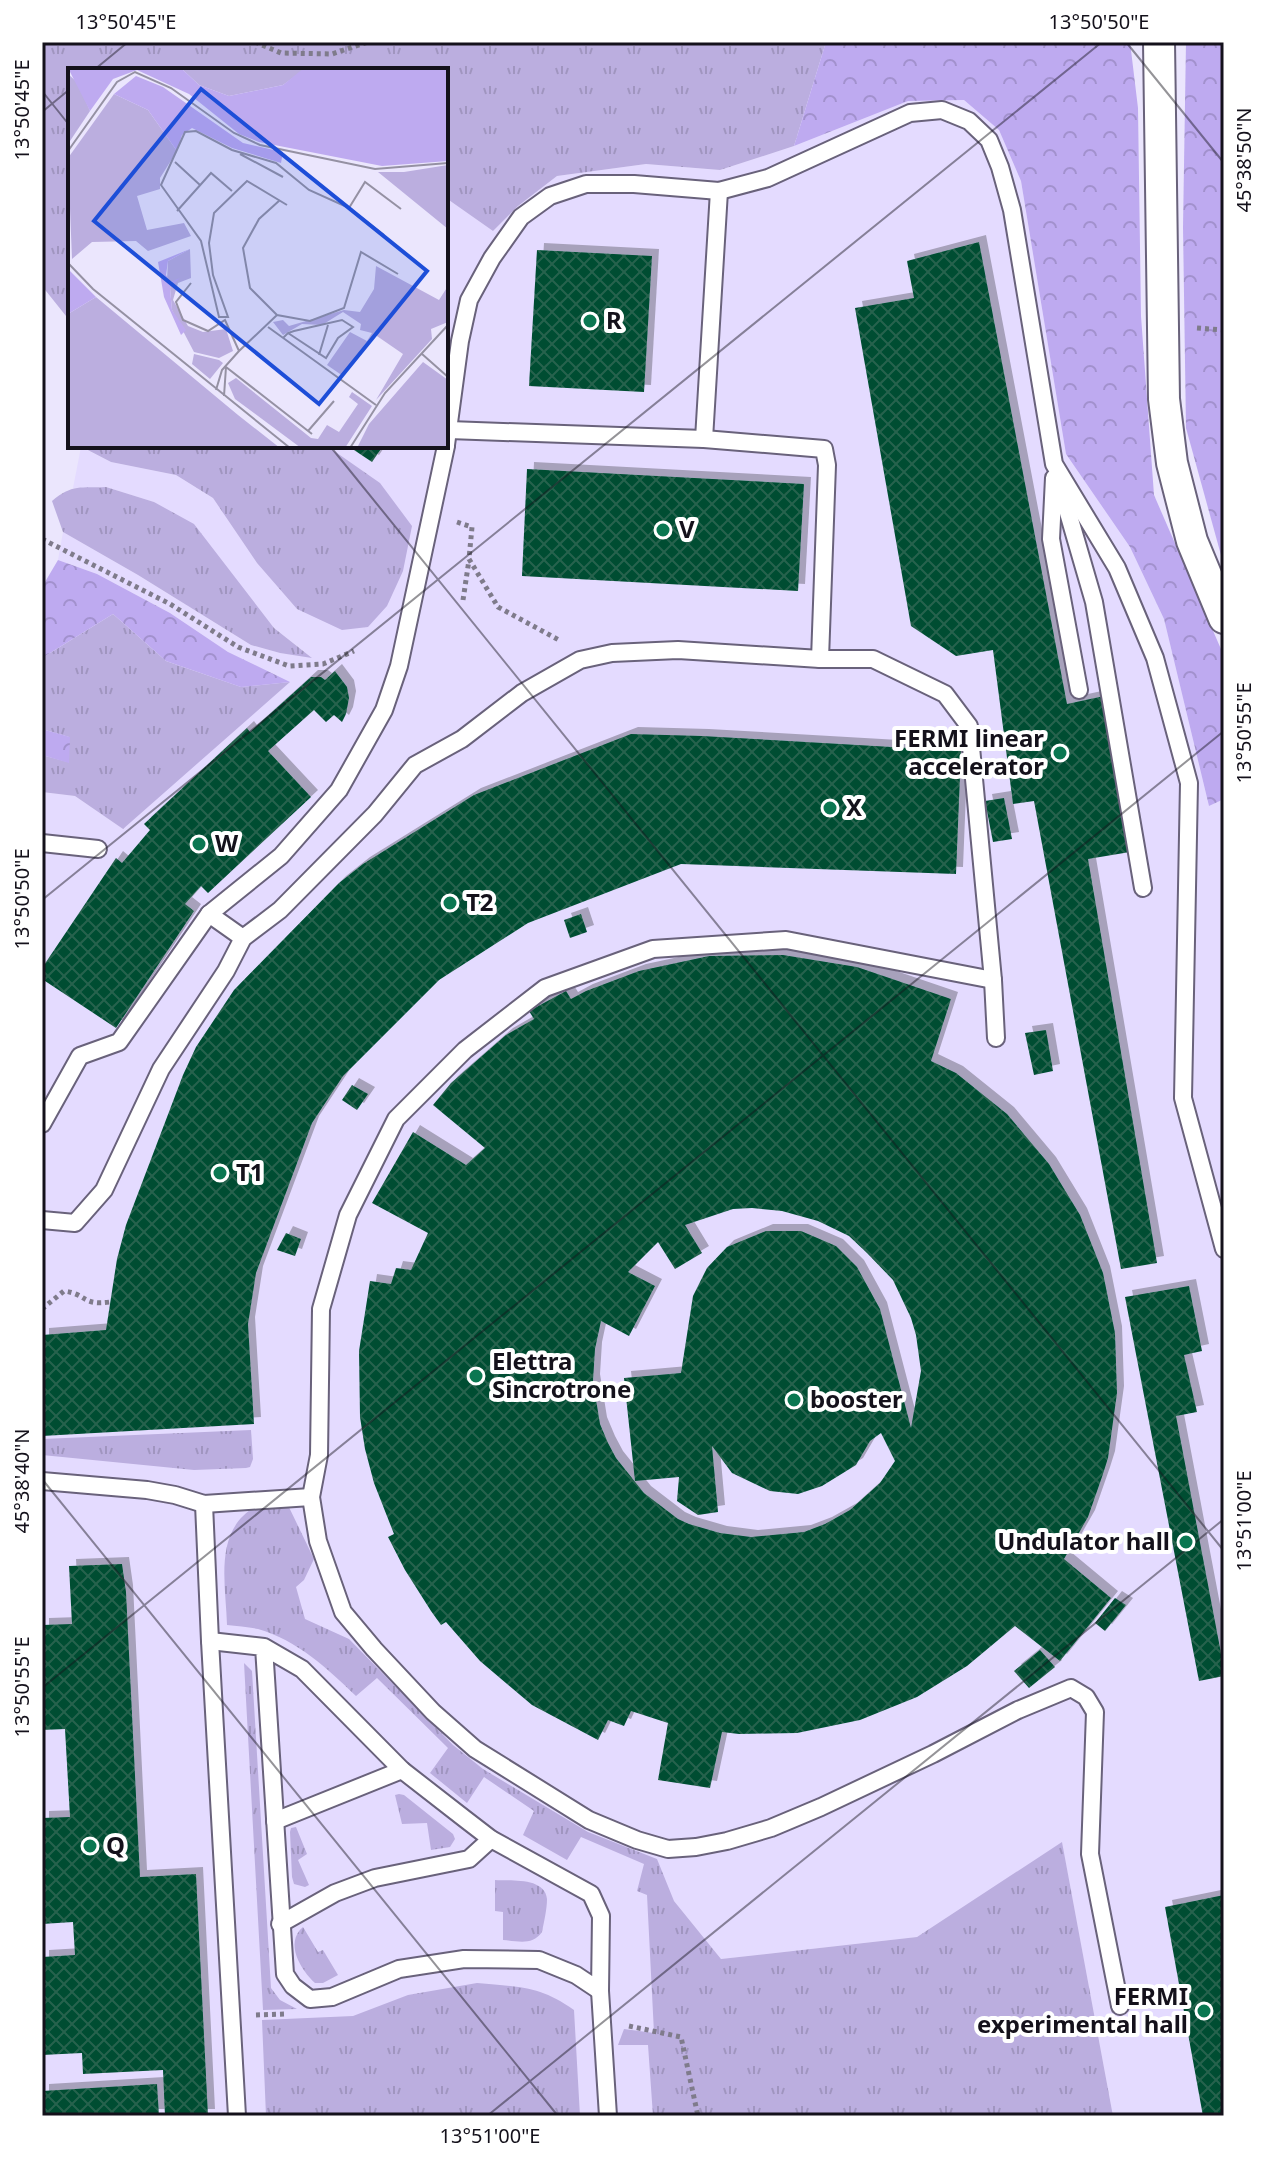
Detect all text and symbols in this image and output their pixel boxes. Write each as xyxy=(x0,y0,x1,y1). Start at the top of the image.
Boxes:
text: 13°50'45"E xyxy=(76,8,176,35)
text: 13°50'50"E xyxy=(1049,8,1149,35)
text: 13°50'45"E xyxy=(8,60,35,160)
inset map xyxy=(68,68,448,448)
text: 45°38'50"N xyxy=(1230,107,1257,213)
place label: R xyxy=(606,303,622,336)
marker: R xyxy=(581,312,599,330)
place label: V xyxy=(679,512,695,545)
marker: V xyxy=(654,521,672,539)
text: 13°50'55"E xyxy=(1230,683,1257,783)
place label: FERMI linear accelerator xyxy=(894,721,1044,782)
marker: FERMI linear accelerator xyxy=(1051,744,1069,762)
place label: X xyxy=(846,790,862,823)
marker: X xyxy=(821,799,839,817)
place label: W xyxy=(215,826,239,859)
marker: W xyxy=(190,835,208,853)
text: 13°50'50"E xyxy=(8,849,35,949)
place label: T2 xyxy=(466,885,494,918)
marker: T2 xyxy=(441,894,459,912)
place label: T1 xyxy=(236,1155,264,1188)
marker: T1 xyxy=(211,1164,229,1182)
place label: Elettra Sincrotrone xyxy=(492,1344,631,1405)
marker: Elettra Sincrotrone xyxy=(467,1367,485,1385)
place label: booster xyxy=(810,1382,903,1415)
marker: booster xyxy=(785,1391,803,1409)
text: 45°38'40"N xyxy=(8,1428,35,1534)
text: 13°51'00"E xyxy=(1230,1471,1257,1571)
place label: Undulator hall xyxy=(997,1524,1170,1557)
marker: Undulator hall xyxy=(1177,1533,1195,1551)
text: 13°50'55"E xyxy=(8,1637,35,1737)
place label: Q xyxy=(106,1828,125,1861)
marker: Q xyxy=(81,1837,99,1855)
place label: FERMI experimental hall xyxy=(977,1979,1188,2040)
marker: FERMI experimental hall xyxy=(1195,2002,1213,2020)
text: 13°51'00"E xyxy=(440,2122,540,2149)

